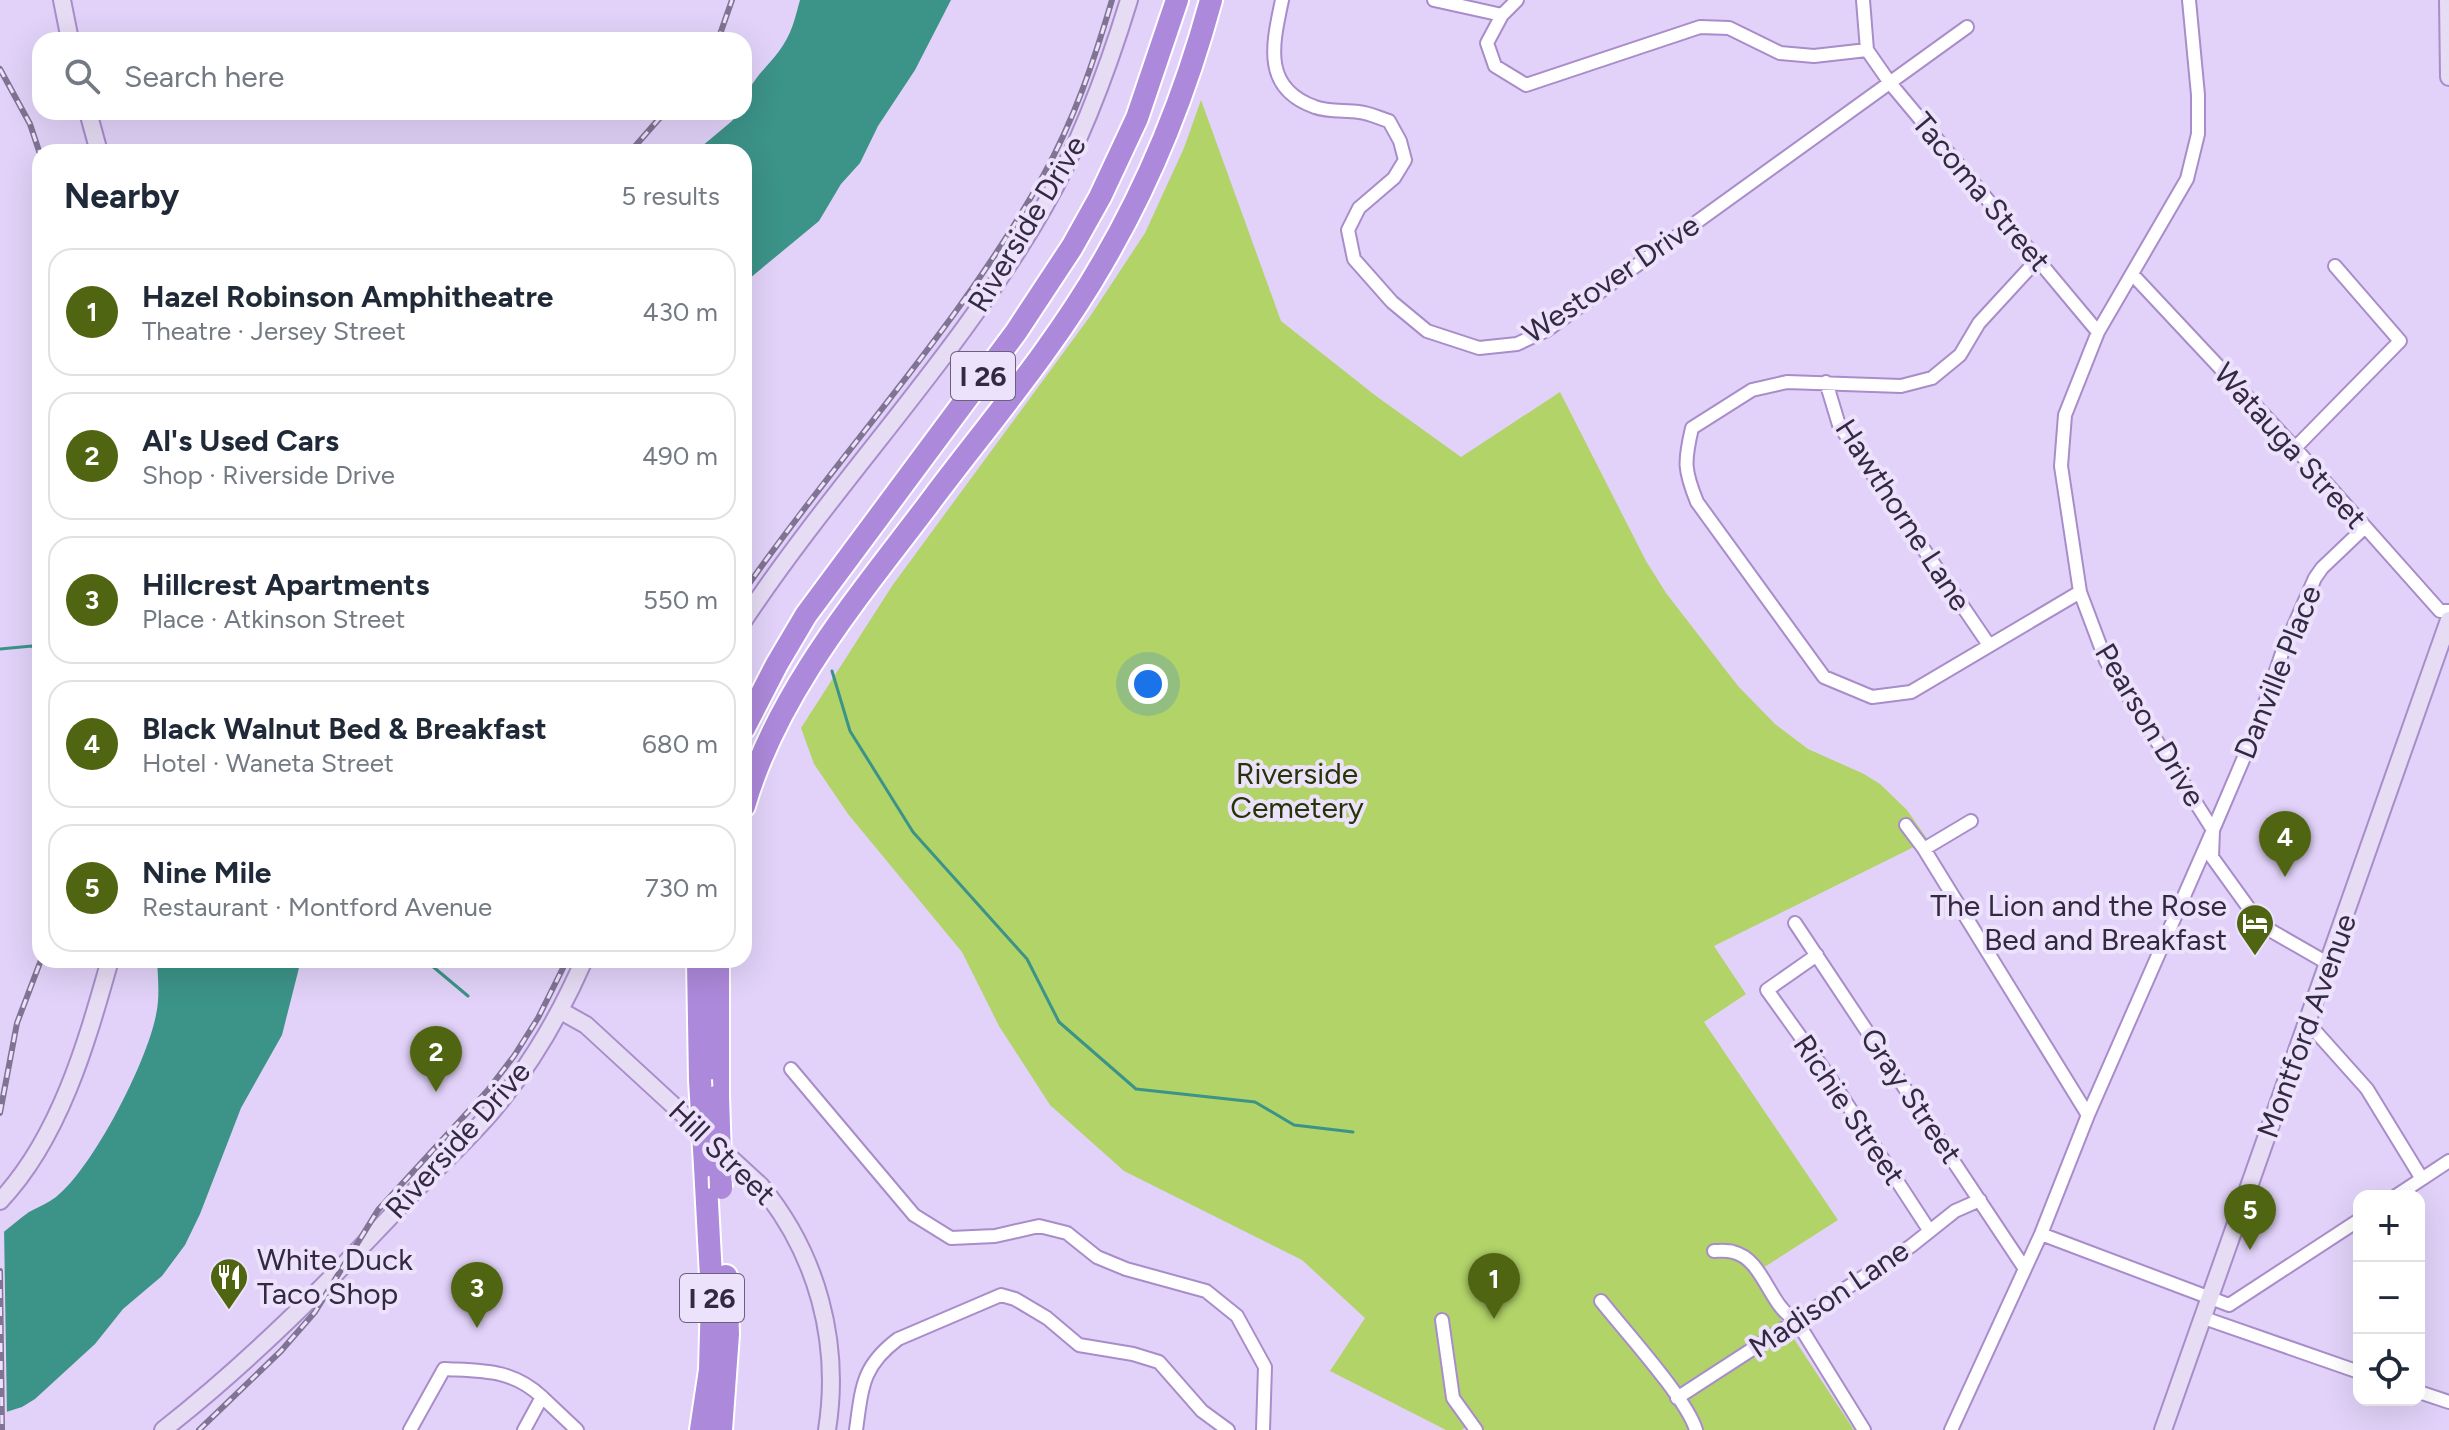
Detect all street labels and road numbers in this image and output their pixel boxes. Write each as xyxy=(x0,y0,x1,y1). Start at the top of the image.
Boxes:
street label: Tacoma Street xyxy=(1904,105,2059,279)
street label: Riverside Drive xyxy=(959,129,1094,319)
street label: Westover Drive xyxy=(1515,206,1706,351)
road number: I 26 xyxy=(951,352,1015,400)
street label: Watauga Street xyxy=(2206,355,2375,536)
street label: Hawthorne Lane xyxy=(1828,412,1979,618)
street label: Danville Place xyxy=(2226,580,2329,764)
street label: Pearson Drive xyxy=(2087,636,2214,813)
street label: Montford Avenue xyxy=(2249,909,2364,1143)
street label: Gray Street xyxy=(1853,1021,1970,1170)
street label: Richie Street xyxy=(1786,1027,1913,1192)
street label: Riverside Drive xyxy=(377,1053,538,1226)
street label: Hill Street xyxy=(661,1093,783,1213)
street label: Madison Lane xyxy=(1742,1232,1916,1366)
road number: I 26 xyxy=(680,1274,744,1322)

